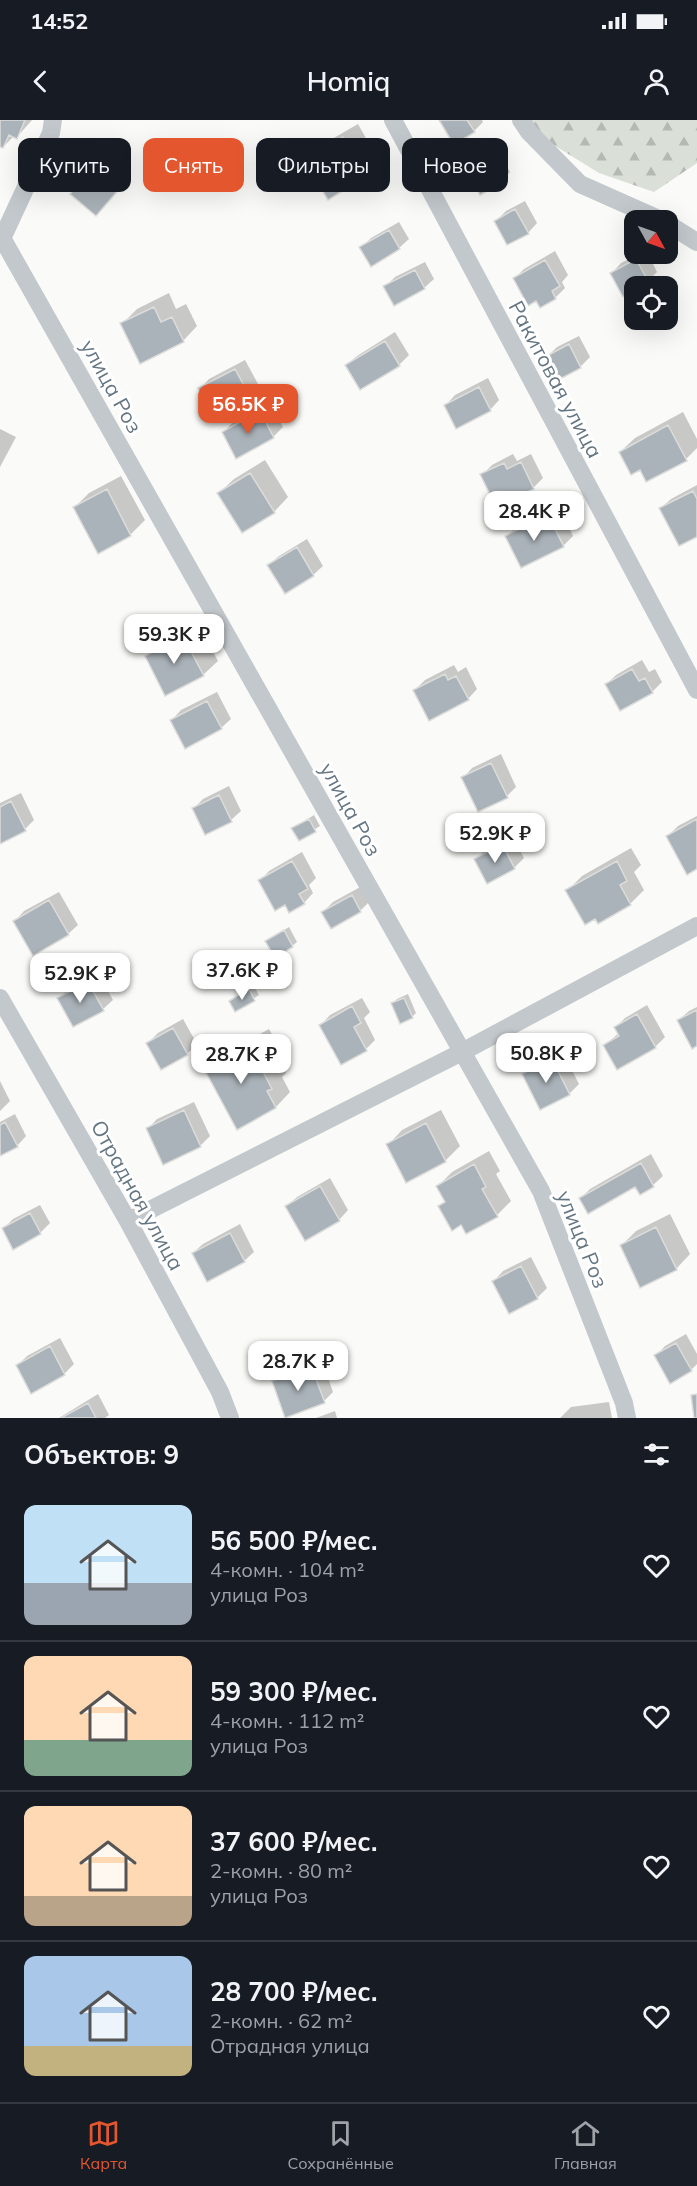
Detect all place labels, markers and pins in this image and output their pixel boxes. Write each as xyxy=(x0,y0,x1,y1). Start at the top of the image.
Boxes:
pin: 56.5K ₽ xyxy=(193,384,303,435)
pin: 28.4K ₽ xyxy=(479,491,589,542)
pin: 59.3K ₽ xyxy=(119,614,229,665)
pin: 52.9K ₽ xyxy=(440,813,550,864)
pin: 37.6K ₽ xyxy=(187,950,297,1001)
pin: 52.9K ₽ xyxy=(25,953,135,1004)
pin: 50.8K ₽ xyxy=(491,1033,601,1084)
pin: 28.7K ₽ xyxy=(186,1034,296,1085)
pin: 28.7K ₽ xyxy=(243,1341,353,1392)

